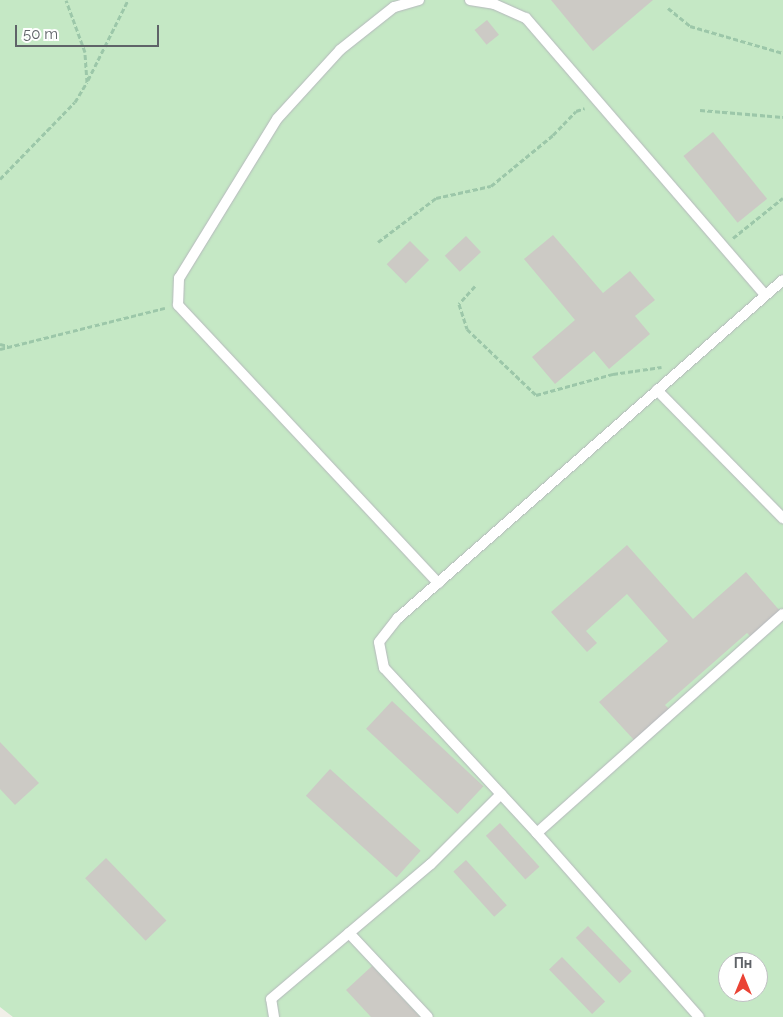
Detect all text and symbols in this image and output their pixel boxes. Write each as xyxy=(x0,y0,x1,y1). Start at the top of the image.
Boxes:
scale bar xyxy=(18,15,161,47)
text: 50 m xyxy=(23,25,58,43)
north arrow xyxy=(718,952,768,1002)
text: Пн xyxy=(734,955,752,971)

